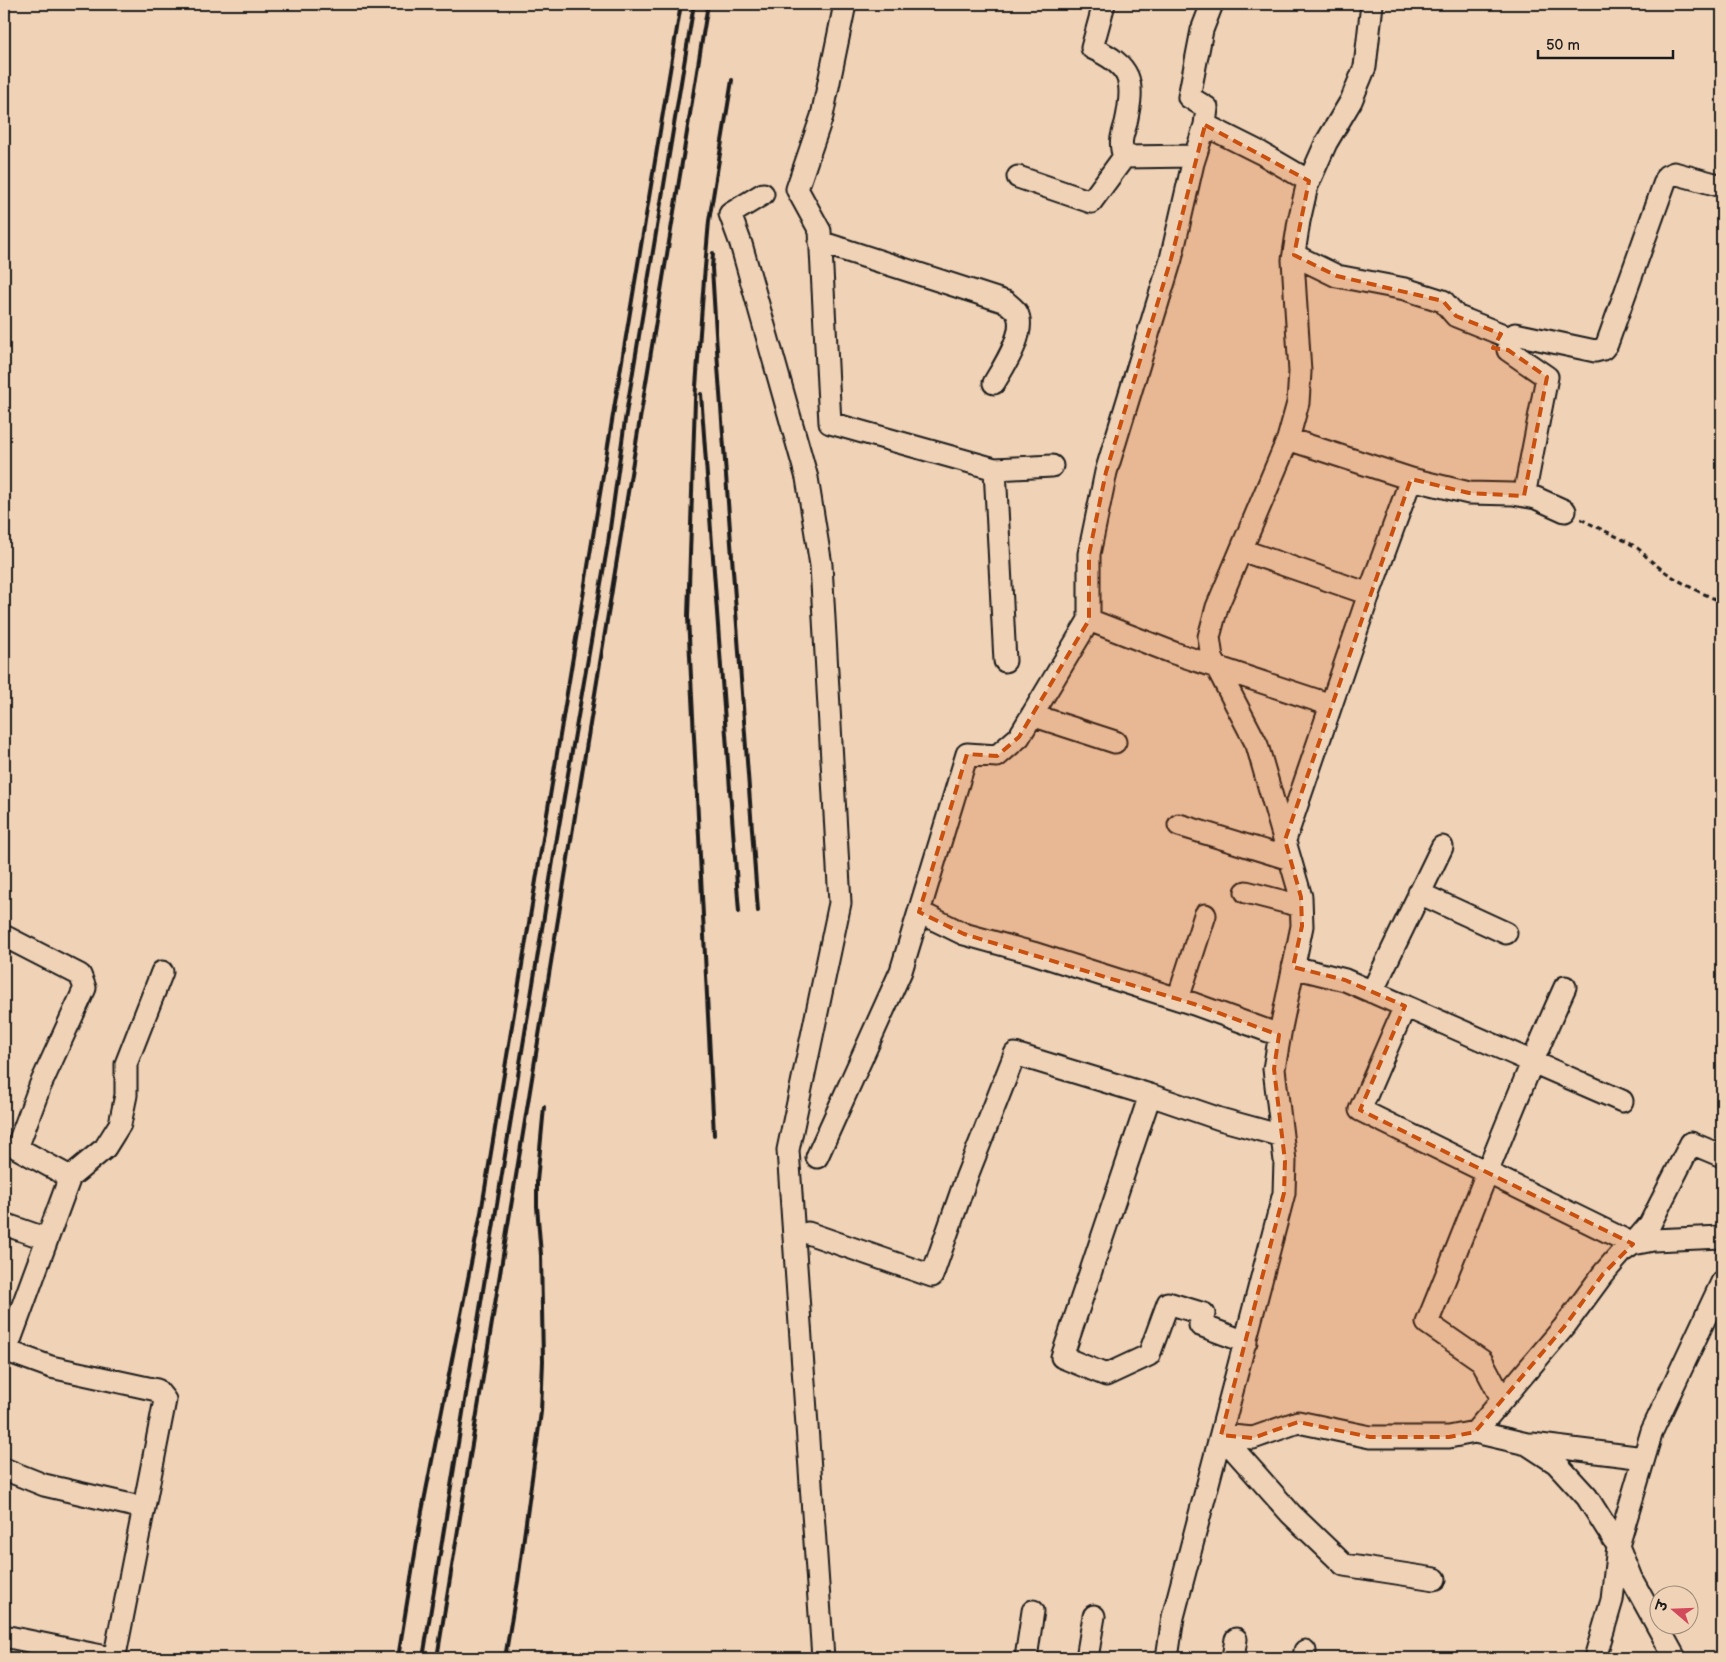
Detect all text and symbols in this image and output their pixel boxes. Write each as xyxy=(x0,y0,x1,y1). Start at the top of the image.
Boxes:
scale bar xyxy=(1538,28,1674,60)
text: 50 m xyxy=(1546,36,1580,55)
north arrow xyxy=(1648,1584,1698,1634)
text: उ xyxy=(1652,1597,1672,1615)

